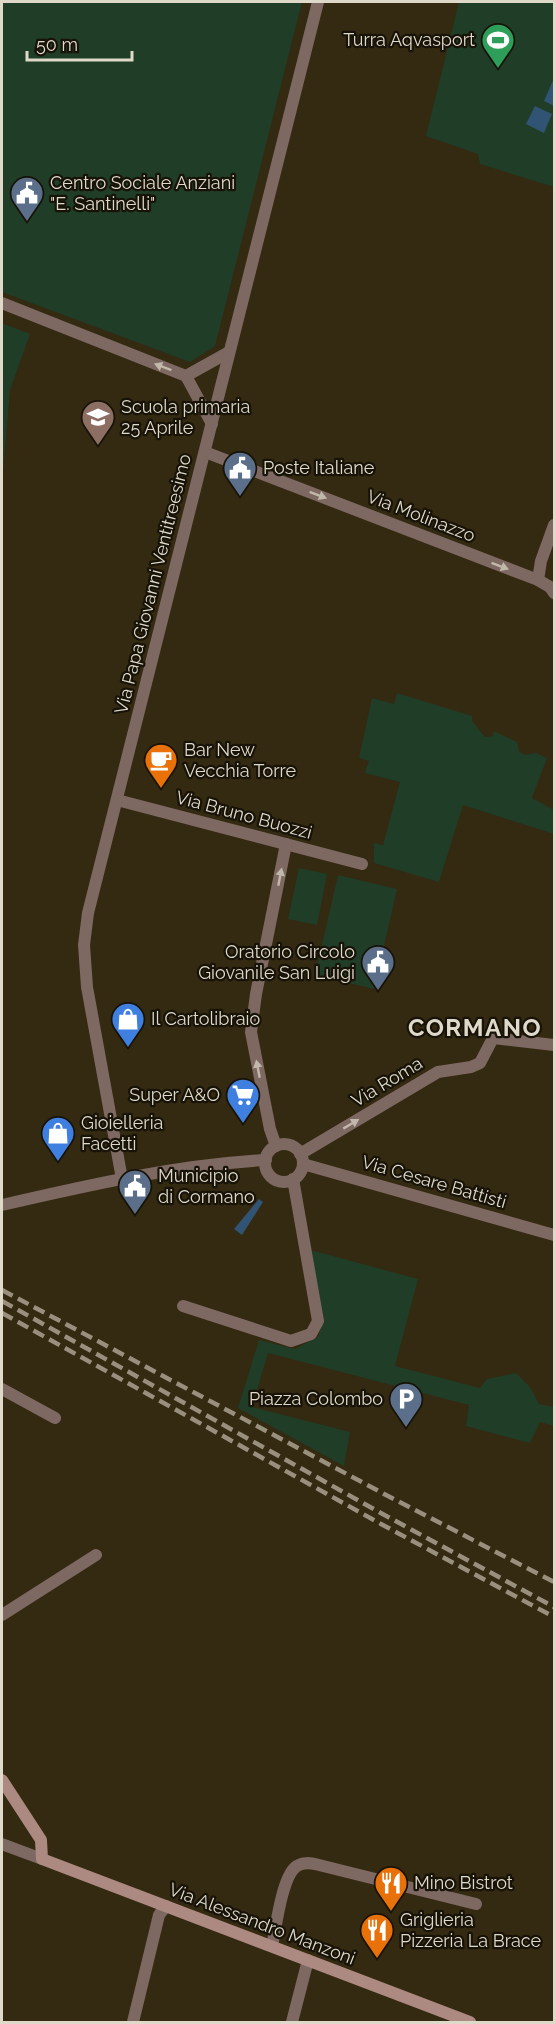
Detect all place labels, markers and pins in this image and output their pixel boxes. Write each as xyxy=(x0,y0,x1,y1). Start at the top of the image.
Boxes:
sports icon: Turra Aqvasport xyxy=(480,22,516,69)
place label: Turra Aqvasport xyxy=(343,29,475,50)
place label: Centro Sociale Anziani "E. Santinelli" xyxy=(50,172,235,214)
public building icon: Centro Sociale Anziani "E. Santinelli" xyxy=(9,175,45,222)
place label: Scuola primaria 25 Aprile xyxy=(121,396,250,438)
school or university icon: Scuola primaria 25 Aprile xyxy=(80,399,116,446)
public building icon: Poste Italiane xyxy=(222,450,258,497)
place label: Poste Italiane xyxy=(263,457,375,478)
place label: Bar New Vecchia Torre xyxy=(184,739,297,781)
cafe icon: Bar New Vecchia Torre xyxy=(143,742,179,789)
place label: Oratorio Circolo Giovanile San Luigi xyxy=(198,941,355,983)
public building icon: Oratorio Circolo Giovanile San Luigi xyxy=(360,944,396,991)
shop icon: Il Cartolibraio xyxy=(110,1001,146,1048)
place label: Il Cartolibraio xyxy=(151,1008,260,1029)
supermarket icon: Super A&O xyxy=(225,1077,261,1124)
place label: Super A&O xyxy=(129,1084,220,1105)
place label: Gioielleria Facetti xyxy=(81,1112,163,1154)
shop icon: Gioielleria Facetti xyxy=(40,1115,76,1162)
place label: Municipio di Cormano xyxy=(158,1165,255,1207)
public building icon: Municipio di Cormano xyxy=(117,1168,153,1215)
parking icon: Piazza Colombo xyxy=(388,1381,424,1428)
place label: Piazza Colombo xyxy=(249,1388,383,1409)
restaurant icon: Mino Bistrot xyxy=(373,1865,409,1912)
place label: Mino Bistrot xyxy=(414,1872,513,1893)
place label: Griglieria Pizzeria La Brace xyxy=(400,1909,542,1951)
restaurant icon: Griglieria Pizzeria La Brace xyxy=(359,1912,395,1959)

